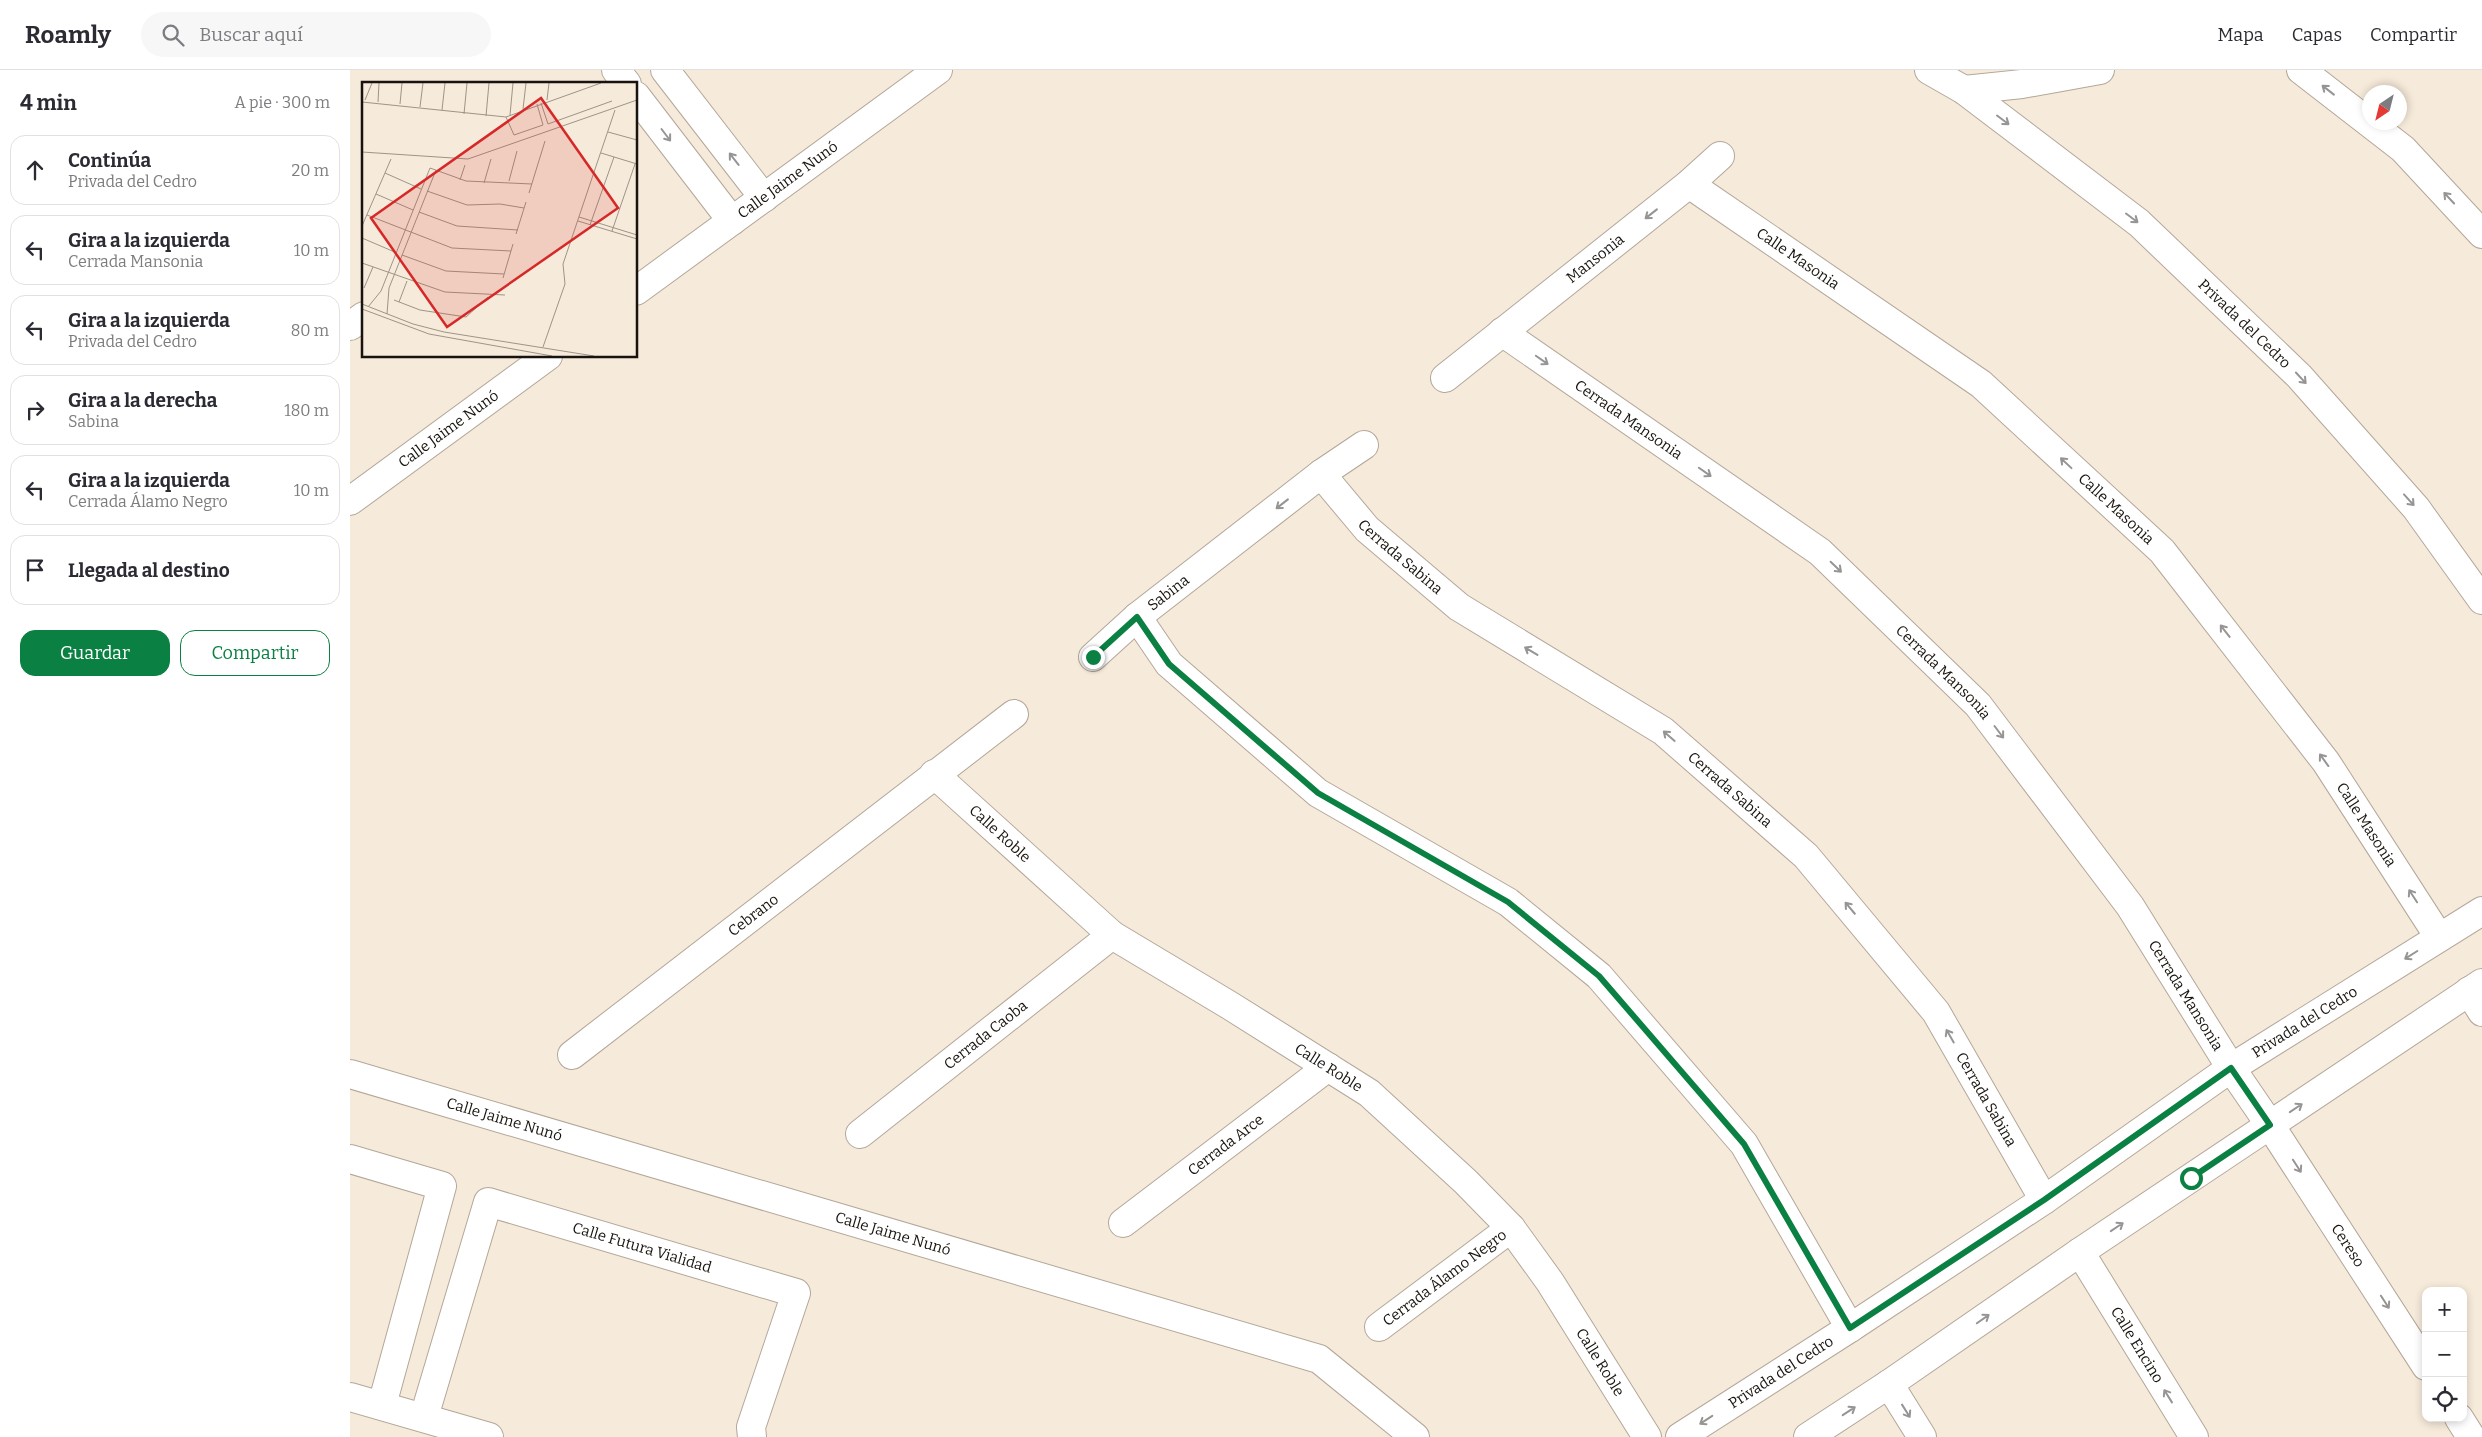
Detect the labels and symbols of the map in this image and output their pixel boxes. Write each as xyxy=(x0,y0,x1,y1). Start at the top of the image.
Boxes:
inset map xyxy=(362,82,638,358)
one-way arrow xyxy=(2321,85,2334,96)
north arrow xyxy=(2362,85,2407,130)
one-way arrow xyxy=(1996,115,2010,125)
one-way arrow xyxy=(661,128,671,142)
street label: Calle Jaime Nunó xyxy=(734,137,841,223)
one-way arrow xyxy=(729,153,740,166)
one-way arrow xyxy=(2443,192,2455,204)
one-way arrow xyxy=(1644,208,1657,219)
one-way arrow xyxy=(2126,212,2139,223)
street label: Calle Masonia xyxy=(1753,224,1843,293)
street label: Mansonia xyxy=(1563,230,1628,287)
street label: Privada del Cedro xyxy=(2194,276,2294,372)
one-way arrow xyxy=(1535,355,1549,365)
one-way arrow xyxy=(2295,372,2307,385)
street label: Cerrada Mansonia xyxy=(1571,376,1686,463)
street label: Calle Jaime Nunó xyxy=(395,386,502,472)
one-way arrow xyxy=(2060,457,2072,469)
one-way arrow xyxy=(1697,467,1711,477)
street label: Calle Masonia xyxy=(2075,469,2158,548)
one-way arrow xyxy=(2403,493,2415,506)
one-way arrow xyxy=(1276,499,1289,510)
street label: Cerrada Sabina xyxy=(1354,516,1446,598)
one-way arrow xyxy=(1830,561,1842,573)
street label: Sabina xyxy=(1144,571,1193,615)
street label: Cerrada Mansonia xyxy=(1892,621,1995,723)
one-way arrow xyxy=(2219,625,2230,638)
one-way arrow xyxy=(1525,645,1539,655)
route end xyxy=(1082,646,1105,669)
one-way arrow xyxy=(1993,726,2004,739)
one-way arrow xyxy=(1663,731,1676,742)
street label: Cerrada Sabina xyxy=(1684,748,1776,831)
one-way arrow xyxy=(2319,753,2329,767)
street label: Calle Masonia xyxy=(2333,779,2400,870)
street label: Calle Roble xyxy=(965,801,1035,866)
street label: Cebrano xyxy=(725,890,782,940)
one-way arrow xyxy=(2407,890,2417,904)
one-way arrow xyxy=(1844,902,1855,915)
street label: Cerrada Mansonia xyxy=(2145,937,2227,1054)
one-way arrow xyxy=(2404,950,2418,960)
street label: Privada del Cedro xyxy=(2248,982,2361,1062)
street label: Cerrada Caoba xyxy=(940,996,1031,1073)
one-way arrow xyxy=(1945,1028,1955,1043)
street label: Calle Roble xyxy=(1291,1040,1366,1096)
street label: Cerrada Sabina xyxy=(1952,1049,2020,1150)
street label: Calle Jaime Nunó xyxy=(444,1094,564,1145)
one-way arrow xyxy=(2288,1103,2302,1113)
street label: Cerrada Arce xyxy=(1184,1110,1267,1179)
one-way arrow xyxy=(2292,1158,2302,1172)
route start xyxy=(2180,1167,2203,1190)
street label: Calle Jaime Nunó xyxy=(833,1208,953,1259)
street label: Calle Futura Vialidad xyxy=(570,1218,714,1277)
street label: Cereso xyxy=(2327,1220,2368,1270)
one-way arrow xyxy=(2110,1222,2124,1232)
street label: Cerrada Álamo Negro xyxy=(1379,1226,1510,1330)
one-way arrow xyxy=(2380,1295,2390,1309)
street label: Calle Encino xyxy=(2107,1303,2167,1386)
one-way arrow xyxy=(1976,1314,1990,1324)
street label: Calle Roble xyxy=(1572,1325,1628,1400)
street label: Privada del Cedro xyxy=(1725,1332,1837,1412)
one-way arrow xyxy=(2163,1389,2173,1403)
one-way arrow xyxy=(1901,1403,1911,1417)
one-way arrow xyxy=(1841,1405,1855,1415)
one-way arrow xyxy=(1699,1416,1713,1426)

